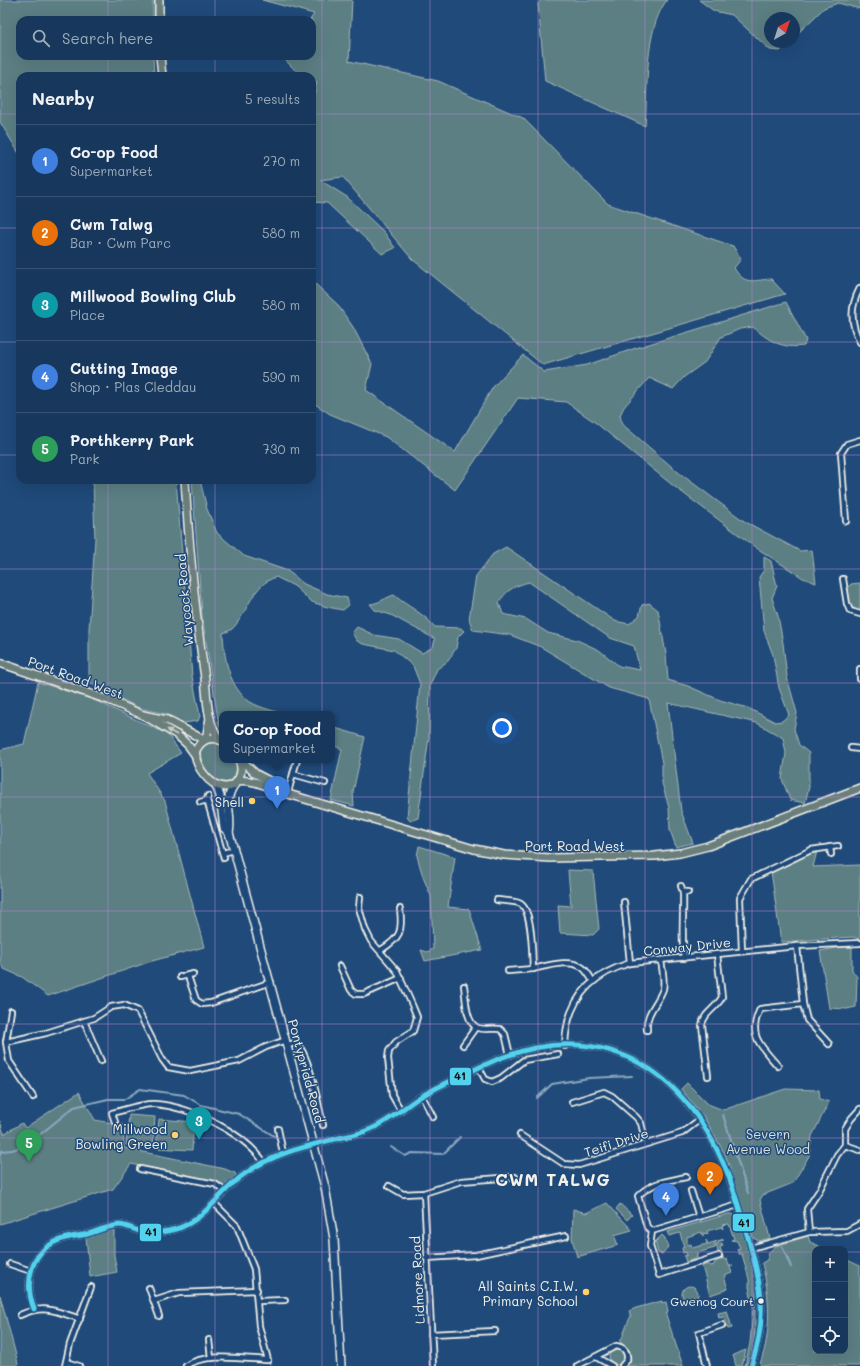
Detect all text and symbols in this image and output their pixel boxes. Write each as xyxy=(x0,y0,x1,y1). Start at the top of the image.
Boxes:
north arrow xyxy=(764,12,800,48)
search box xyxy=(16,16,316,60)
icon: search xyxy=(30,27,52,49)
text: Search here xyxy=(62,28,153,48)
text: Nearby xyxy=(32,87,94,109)
text: 5 results xyxy=(245,90,300,107)
text: Co-op Food xyxy=(70,142,158,162)
text: 1 xyxy=(42,152,48,169)
text: 270 m xyxy=(263,152,300,169)
text: Supermarket xyxy=(70,162,153,179)
text: Cwm Talwg xyxy=(70,214,153,234)
text: 2 xyxy=(41,224,49,241)
text: 580 m xyxy=(262,224,300,241)
text: Bar · Cwm Parc xyxy=(70,234,171,251)
text: Millwood Bowling Club xyxy=(70,286,236,306)
text: 3 xyxy=(41,296,49,313)
text: 580 m xyxy=(262,296,300,313)
text: Place xyxy=(70,306,105,323)
text: Cutting Image xyxy=(70,358,178,378)
text: 4 xyxy=(41,368,49,385)
text: 590 m xyxy=(262,368,300,385)
text: Shop · Plas Cleddau xyxy=(70,378,196,395)
text: Porthkerry Park xyxy=(70,430,194,450)
text: 5 xyxy=(41,440,49,457)
text: 730 m xyxy=(263,440,300,457)
text: Park xyxy=(70,450,99,467)
street label: Waycock Road xyxy=(171,553,197,647)
street label: Port Road West xyxy=(26,652,126,702)
popup xyxy=(219,711,335,763)
your location xyxy=(492,718,512,738)
text: Co-op Food xyxy=(233,719,321,739)
one-way arrow xyxy=(166,729,178,736)
text: Supermarket xyxy=(233,739,316,756)
pin: 1 xyxy=(264,776,290,809)
place label: Shell xyxy=(215,793,244,810)
marker: Shell xyxy=(247,796,257,806)
street label: Port Road West xyxy=(525,837,625,854)
street label: Conway Drive xyxy=(643,933,731,959)
street label: Pontypridd Road xyxy=(285,1017,329,1125)
line badge: 41 xyxy=(449,1067,472,1086)
text: 41 xyxy=(454,1068,466,1083)
pin: 3 xyxy=(186,1107,212,1140)
place label: Millwood Bowling Green xyxy=(76,1120,167,1152)
street label: Teifi Drive xyxy=(582,1124,650,1160)
park label: Severn Avenue Wood xyxy=(726,1125,810,1157)
pin: 5 xyxy=(16,1129,42,1162)
marker: Millwood Bowling Green xyxy=(170,1130,180,1140)
pin: 2 xyxy=(697,1162,723,1195)
district label: CWM TALWG xyxy=(495,1168,611,1190)
pin: 4 xyxy=(653,1183,679,1216)
line badge: 41 xyxy=(732,1213,755,1232)
text: 41 xyxy=(738,1215,750,1230)
line badge: 41 xyxy=(139,1223,162,1242)
text: 41 xyxy=(145,1224,157,1239)
street label: Lidmore Road xyxy=(406,1235,428,1325)
map controls xyxy=(812,1246,848,1354)
button: + xyxy=(812,1246,848,1282)
place label: All Saints C.I.W. Primary School xyxy=(478,1277,578,1309)
button: − xyxy=(812,1282,848,1318)
marker: All Saints C.I.W. Primary School xyxy=(581,1287,591,1297)
place label: Gwenog Court xyxy=(670,1293,754,1309)
marker: Gwenog Court xyxy=(756,1296,766,1306)
button: locate xyxy=(812,1318,848,1354)

